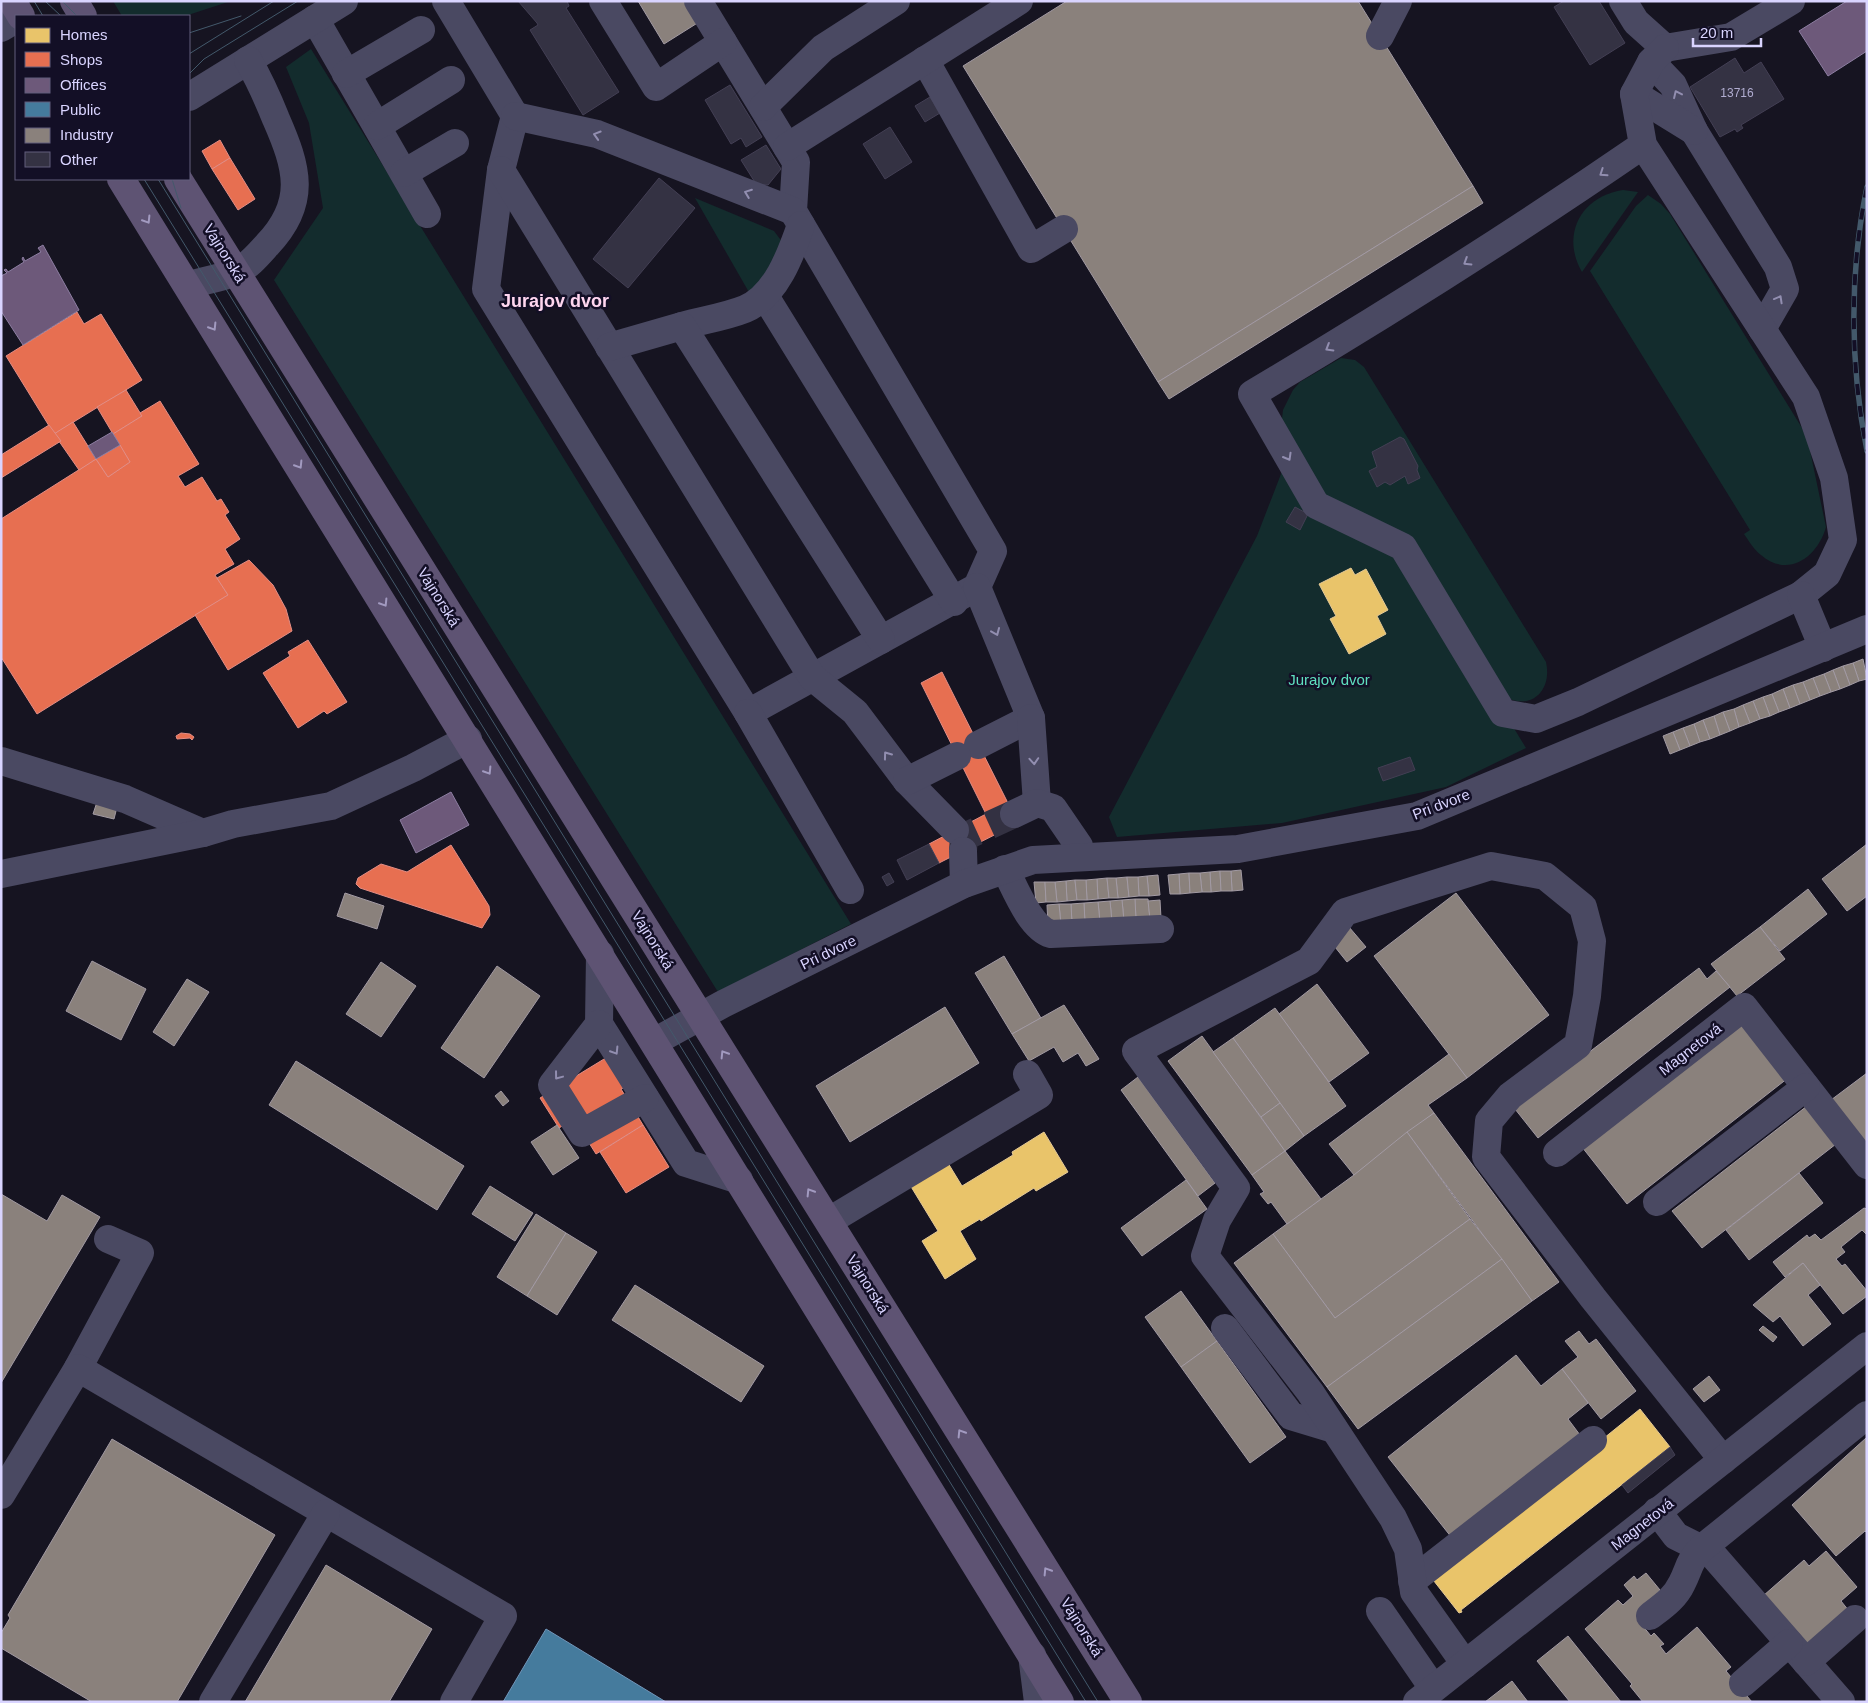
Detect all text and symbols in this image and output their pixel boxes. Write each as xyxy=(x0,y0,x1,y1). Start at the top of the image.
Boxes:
legend xyxy=(15,15,190,180)
scale bar xyxy=(1693,15,1760,47)
text: 20 m xyxy=(1700,24,1733,41)
text: Homes xyxy=(60,26,108,43)
text: Shops xyxy=(60,51,103,68)
text: Offices xyxy=(60,76,106,93)
house number: 13716 xyxy=(1720,86,1754,100)
one-way arrow xyxy=(1673,90,1683,99)
text: Public xyxy=(60,101,101,118)
text: Industry xyxy=(60,126,114,143)
one-way arrow xyxy=(593,130,601,140)
text: Other xyxy=(60,151,98,168)
one-way arrow xyxy=(1599,167,1608,176)
one-way arrow xyxy=(744,189,753,200)
one-way arrow xyxy=(140,215,150,224)
street label: Vajnorská xyxy=(200,221,250,286)
one-way arrow xyxy=(1463,256,1472,265)
district label: Jurajov dvor xyxy=(501,291,609,311)
one-way arrow xyxy=(1773,296,1783,305)
one-way arrow xyxy=(207,321,217,330)
one-way arrow xyxy=(1326,342,1335,352)
one-way arrow xyxy=(1282,452,1292,461)
one-way arrow xyxy=(292,460,302,469)
street label: Vajnorská xyxy=(414,565,464,630)
one-way arrow xyxy=(378,598,387,607)
one-way arrow xyxy=(990,628,1000,636)
park label: Jurajov dvor xyxy=(1288,671,1370,688)
one-way arrow xyxy=(884,751,893,761)
one-way arrow xyxy=(1029,757,1040,765)
one-way arrow xyxy=(481,766,491,775)
street label: Pri dvore xyxy=(1410,785,1472,823)
street label: Vajnorská xyxy=(628,908,678,973)
street label: Pri dvore xyxy=(797,931,859,973)
street label: Magnetová xyxy=(1656,1019,1725,1079)
one-way arrow xyxy=(609,1045,619,1054)
one-way arrow xyxy=(721,1050,731,1059)
one-way arrow xyxy=(556,1070,564,1079)
one-way arrow xyxy=(807,1188,817,1197)
street label: Vajnorská xyxy=(843,1252,893,1317)
one-way arrow xyxy=(958,1430,967,1439)
street label: Magnetová xyxy=(1608,1494,1677,1554)
one-way arrow xyxy=(1044,1568,1053,1577)
street label: Vajnorská xyxy=(1057,1595,1107,1660)

